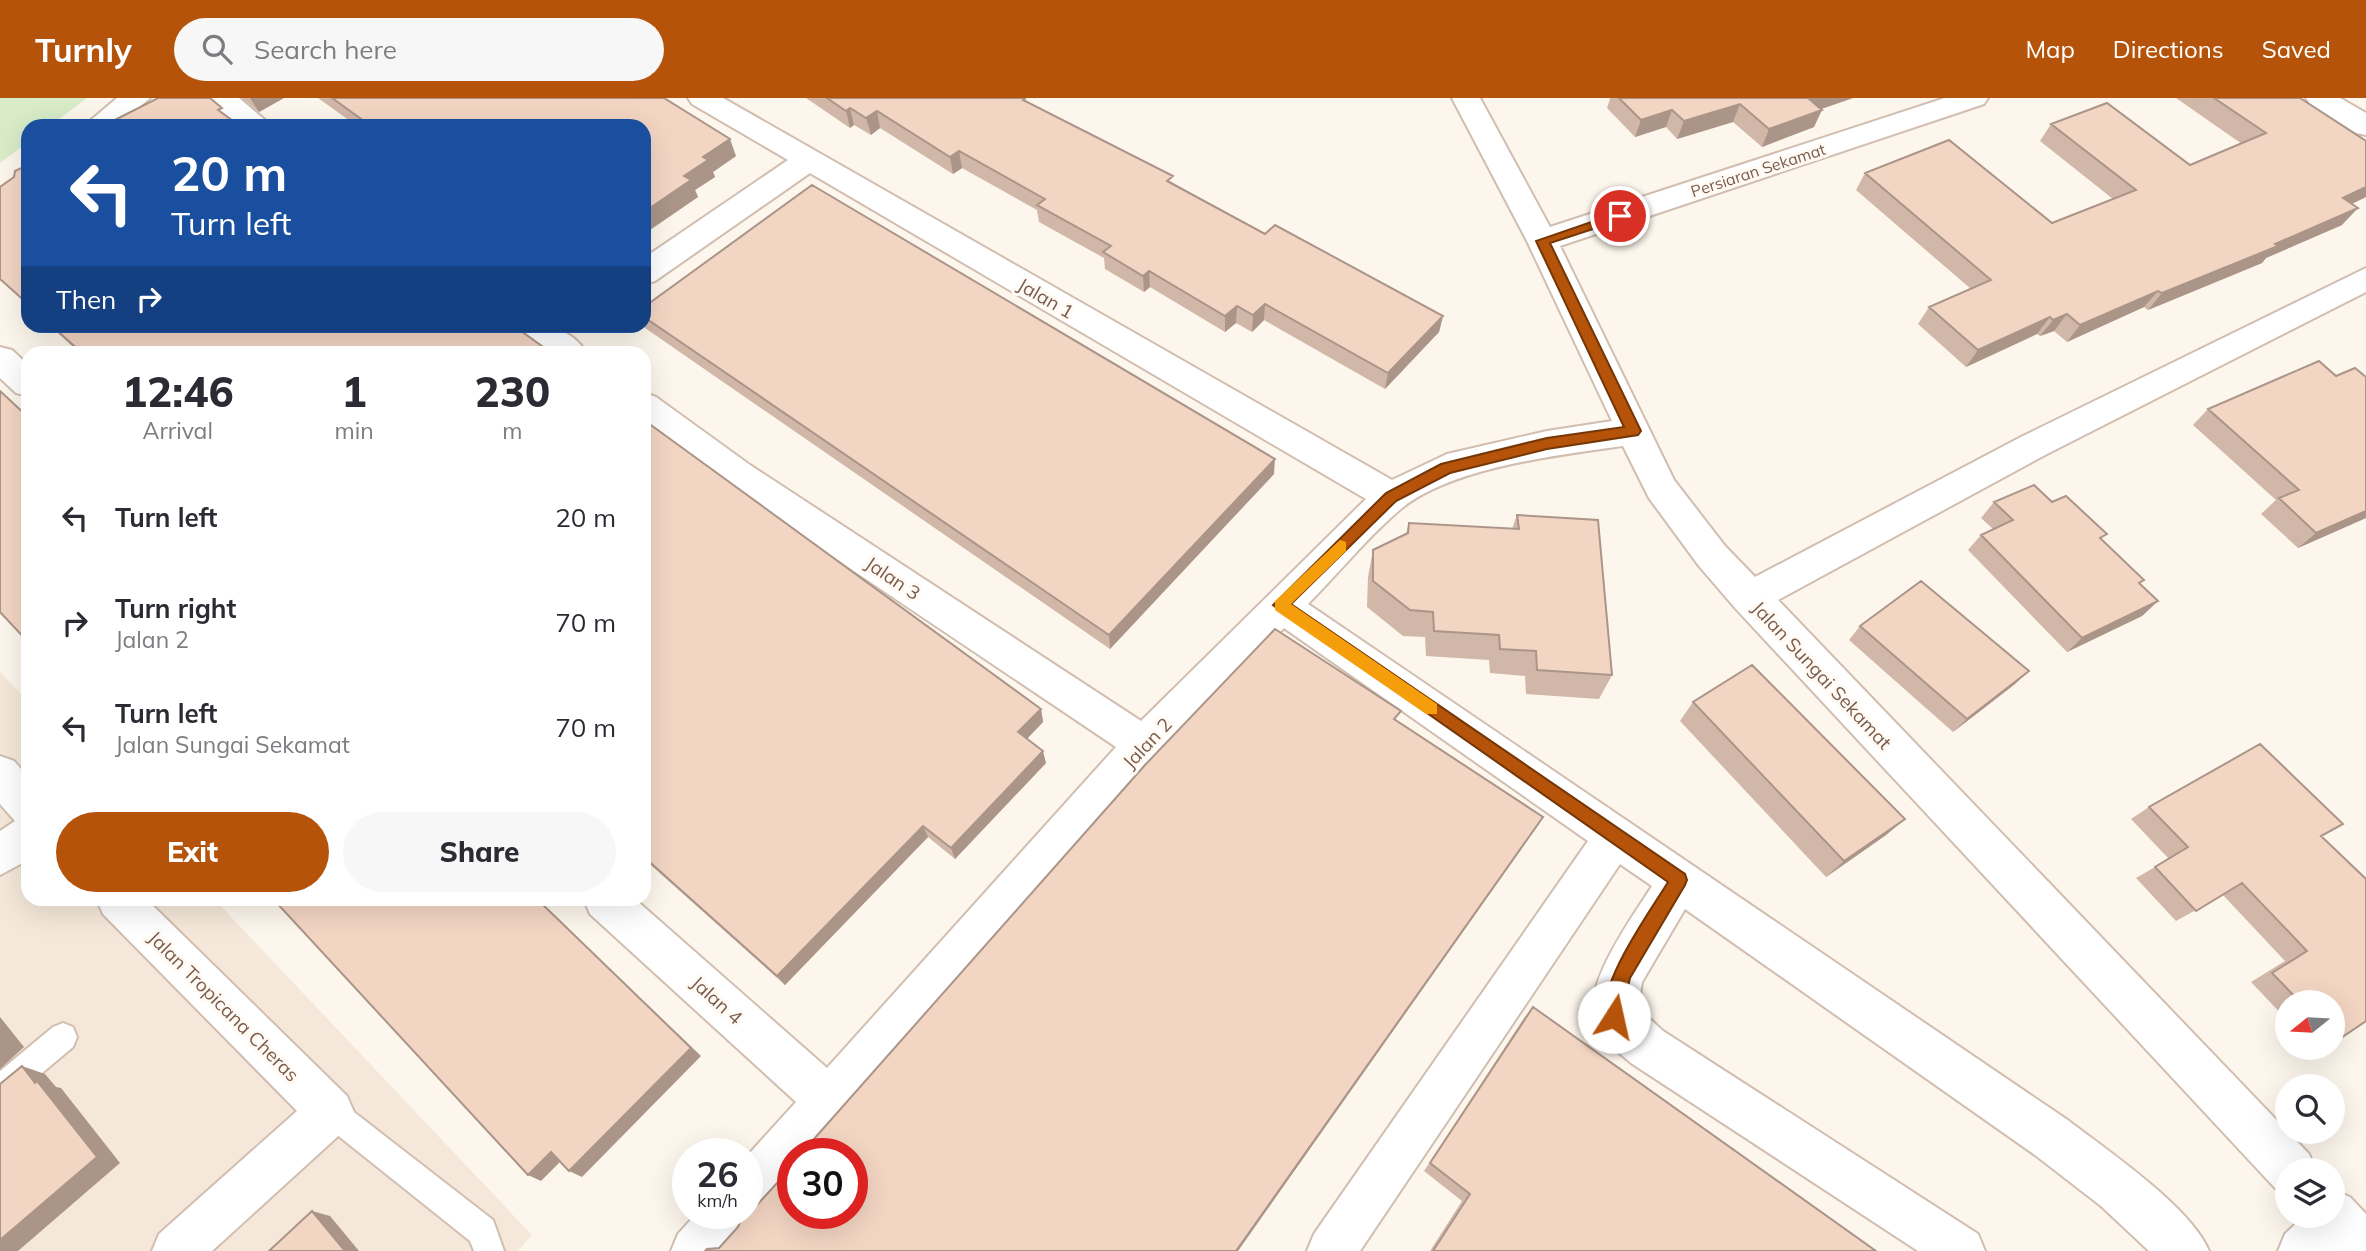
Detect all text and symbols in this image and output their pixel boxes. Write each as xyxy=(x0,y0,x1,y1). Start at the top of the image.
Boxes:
search box xyxy=(174,18,664,81)
text: Turnly xyxy=(35,29,132,70)
icon: search xyxy=(198,30,236,68)
text: Search here xyxy=(254,33,397,66)
text: Map xyxy=(2025,34,2075,64)
text: Directions xyxy=(2113,34,2224,64)
text: Saved xyxy=(2262,34,2331,64)
street label: Persiaran Sekamat xyxy=(1688,139,1828,201)
text: 20 m xyxy=(171,142,287,203)
icon: left xyxy=(56,147,147,238)
pin xyxy=(1590,186,1650,246)
icon: arrive xyxy=(1601,197,1639,235)
text: Turn left xyxy=(171,203,291,243)
street label: Jalan 1 xyxy=(1014,272,1078,324)
icon: right xyxy=(130,280,168,318)
text: Then xyxy=(56,283,116,316)
text: 12:46 xyxy=(122,365,234,418)
text: 1 xyxy=(341,365,367,418)
text: 230 xyxy=(475,365,550,418)
text: Arrival xyxy=(143,416,213,445)
text: min xyxy=(334,416,374,445)
text: m xyxy=(502,416,522,445)
icon: left xyxy=(56,499,94,537)
text: Turn left xyxy=(115,501,217,534)
text: 20 m xyxy=(555,501,616,534)
street label: Jalan 3 xyxy=(861,551,925,605)
text: Turn right xyxy=(115,592,236,625)
street label: Jalan Sungai Sekamat xyxy=(1747,596,1897,754)
icon: right xyxy=(56,604,94,642)
text: 70 m xyxy=(555,606,616,639)
text: Jalan 2 xyxy=(115,625,189,654)
text: Turn left xyxy=(115,697,217,730)
icon: left xyxy=(56,709,94,747)
text: 70 m xyxy=(555,711,616,744)
street label: Jalan 2 xyxy=(1117,712,1177,774)
text: Jalan Sungai Sekamat xyxy=(115,730,350,759)
button: Exit xyxy=(56,812,329,892)
button: Share xyxy=(343,812,616,892)
street label: Jalan Tropicana Cheras xyxy=(144,926,304,1086)
street label: Jalan 4 xyxy=(686,971,748,1029)
position arrow xyxy=(1577,980,1651,1054)
north arrow xyxy=(2275,990,2345,1060)
map controls xyxy=(2275,990,2345,1228)
button: search xyxy=(2275,1074,2345,1144)
speed limit sign: 30 xyxy=(777,1138,868,1229)
text: 26 xyxy=(696,1152,739,1196)
button: layers xyxy=(2275,1158,2345,1228)
text: km/h xyxy=(697,1189,738,1212)

